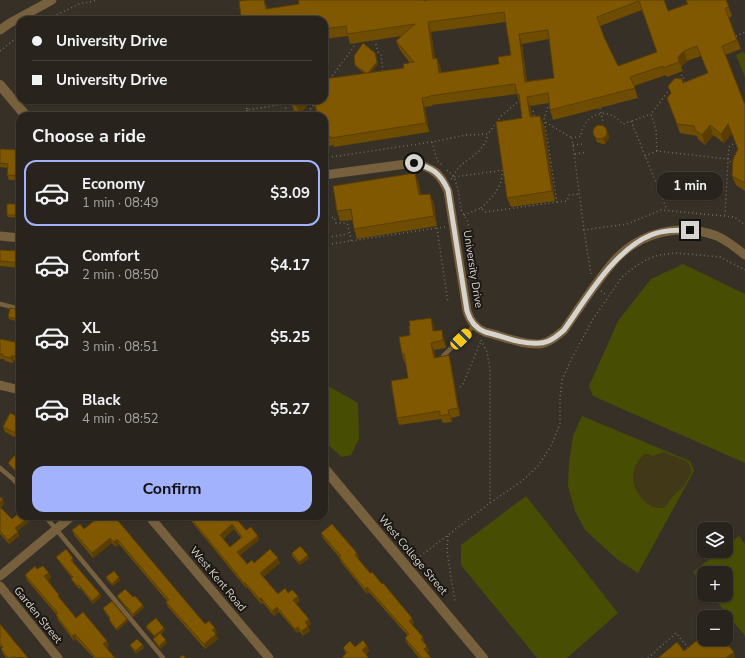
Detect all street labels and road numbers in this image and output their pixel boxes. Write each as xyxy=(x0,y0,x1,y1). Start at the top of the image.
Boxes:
street label: University Drive xyxy=(459,229,487,309)
street label: West College Street xyxy=(375,512,451,598)
street label: West Kent Road xyxy=(186,543,250,615)
street label: Garden Street xyxy=(10,583,66,647)

